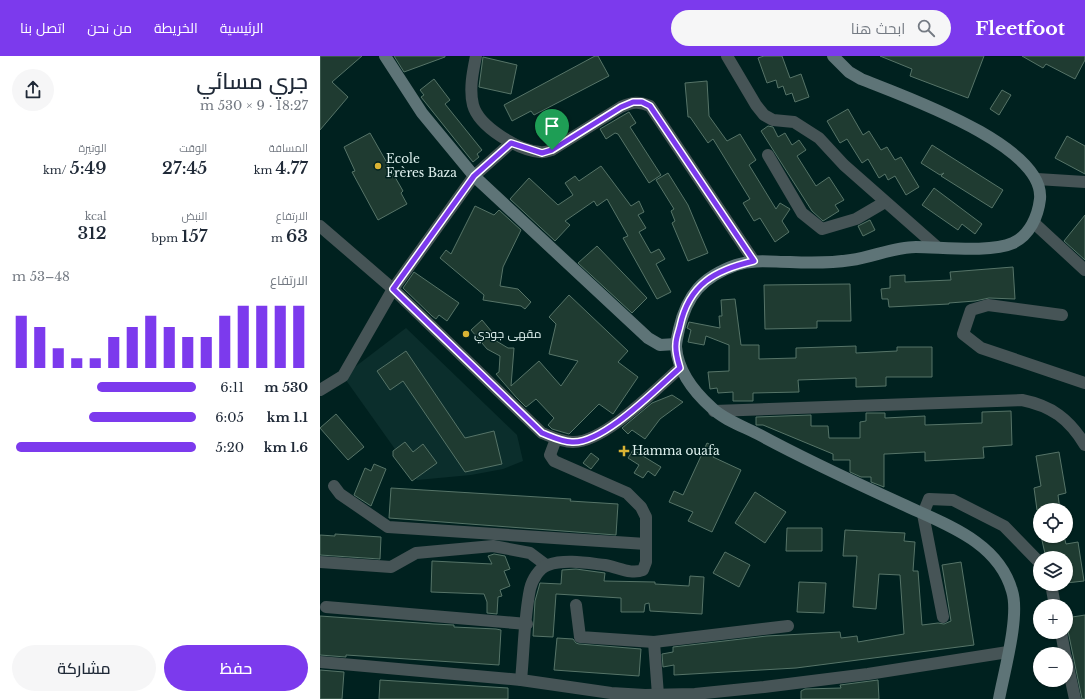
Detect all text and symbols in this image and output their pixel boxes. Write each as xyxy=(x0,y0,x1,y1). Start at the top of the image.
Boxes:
search box xyxy=(671,10,951,46)
icon: search xyxy=(915,17,937,39)
text: Fleetfoot xyxy=(975,17,1065,40)
text: اتصل بنا xyxy=(20,19,65,37)
text: من نحن xyxy=(87,19,132,37)
text: الخريطة xyxy=(154,19,198,37)
text: الرئيسية xyxy=(220,19,264,37)
text: ابحث هنا xyxy=(851,19,905,38)
text: جري مسائي xyxy=(196,68,308,95)
button: share xyxy=(12,69,54,111)
text: 18:27 · 9 × 530 m xyxy=(200,97,308,114)
pin xyxy=(535,109,569,150)
icon: arrive xyxy=(541,115,563,137)
text: الوتيرة xyxy=(78,141,107,155)
text: الوقت xyxy=(179,141,207,155)
text: المسافة xyxy=(269,141,308,155)
place label: Ecole Frères Baza xyxy=(386,151,457,180)
text: 5:49 xyxy=(70,158,107,179)
text: 27:45 xyxy=(162,158,207,179)
text: 4.77 xyxy=(275,158,308,179)
marker: Ecole Frères Baza xyxy=(373,161,383,171)
text: /km xyxy=(43,163,70,177)
text: km xyxy=(254,163,275,177)
text: kcal xyxy=(85,209,107,223)
text: النبض xyxy=(181,209,207,223)
text: الارتفاع xyxy=(276,209,308,223)
text: 312 xyxy=(78,223,107,244)
text: 157 xyxy=(181,226,207,247)
text: 63 xyxy=(286,226,308,247)
text: bpm xyxy=(152,231,181,245)
text: m xyxy=(271,231,286,245)
text: 48–53 m xyxy=(12,268,70,285)
text: الارتفاع xyxy=(270,272,308,289)
place label: مقهى جودي xyxy=(474,326,542,344)
marker: مقهى جودي xyxy=(461,329,471,339)
text: 6:11 xyxy=(220,379,244,396)
text: 530 m xyxy=(264,379,308,396)
text: 6:05 xyxy=(215,409,244,426)
text: 1.1 km xyxy=(267,409,308,426)
text: 5:20 xyxy=(216,439,244,456)
text: 1.6 km xyxy=(264,439,308,456)
place label: Hamma ouafa xyxy=(632,443,720,458)
marker: Hamma ouafa xyxy=(619,446,629,456)
map controls xyxy=(1033,503,1073,687)
button: locate xyxy=(1033,503,1073,543)
button: layers xyxy=(1033,551,1073,591)
button: + xyxy=(1033,599,1073,639)
button: مشاركة xyxy=(12,645,156,691)
button: حفظ xyxy=(164,645,308,691)
button: − xyxy=(1033,647,1073,687)

